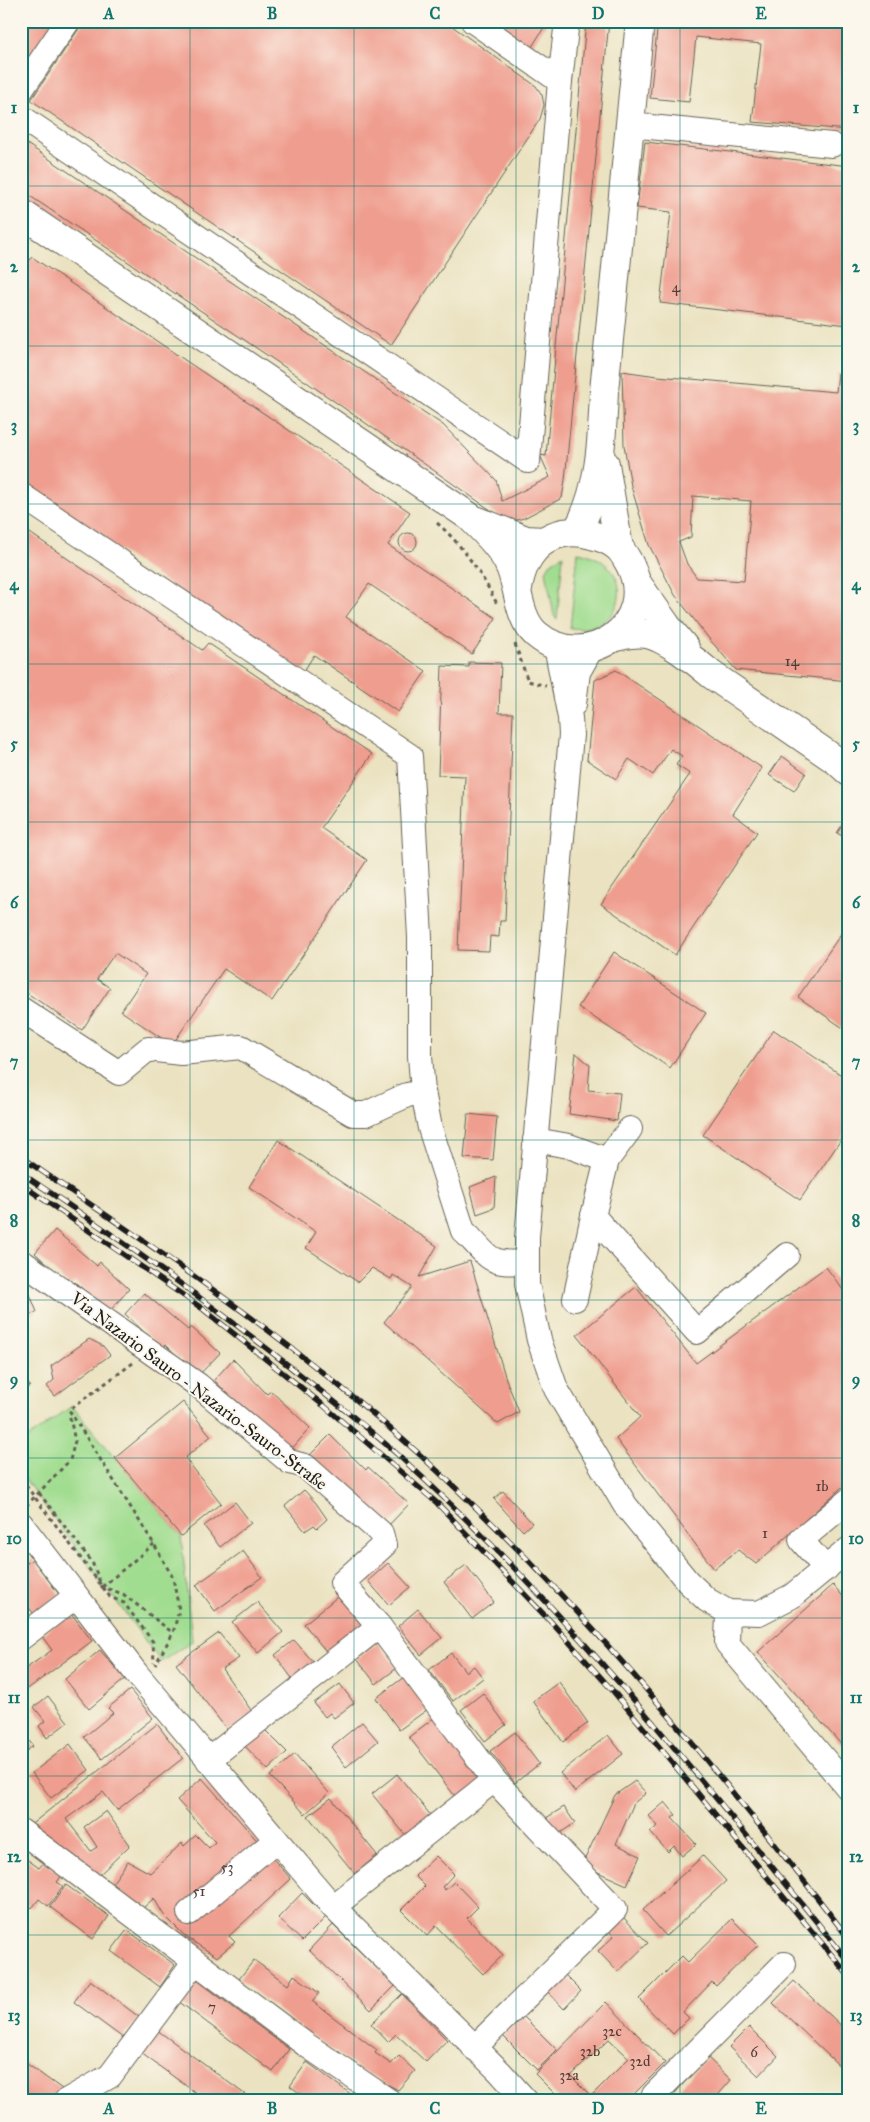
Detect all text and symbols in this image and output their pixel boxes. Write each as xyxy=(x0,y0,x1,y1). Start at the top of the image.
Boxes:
text: A xyxy=(103,4,115,23)
text: B xyxy=(267,4,277,23)
text: C xyxy=(430,4,441,23)
text: D xyxy=(592,4,605,23)
text: E xyxy=(755,4,767,23)
text: 1 xyxy=(11,98,18,117)
text: 1 xyxy=(853,98,860,117)
text: 2 xyxy=(10,257,19,276)
text: 2 xyxy=(852,257,861,276)
house number: 4 xyxy=(672,278,681,296)
text: 3 xyxy=(11,416,17,436)
text: 3 xyxy=(853,416,859,436)
text: 4 xyxy=(10,575,20,595)
text: 4 xyxy=(852,575,862,595)
house number: 14 xyxy=(785,652,800,670)
text: 5 xyxy=(10,734,18,753)
text: 5 xyxy=(852,734,860,753)
text: 6 xyxy=(10,893,19,912)
text: 6 xyxy=(852,893,861,912)
text: 7 xyxy=(10,1052,19,1071)
text: 7 xyxy=(852,1052,861,1071)
text: 8 xyxy=(10,1211,18,1230)
text: 8 xyxy=(852,1211,860,1230)
street label: Via Nazario Sauro - Nazario-Sauro-Straße xyxy=(65,1287,332,1495)
text: 9 xyxy=(10,1370,18,1390)
text: 9 xyxy=(852,1370,860,1390)
house number: 1b xyxy=(815,1477,829,1495)
house number: 1 xyxy=(762,1524,768,1542)
text: 10 xyxy=(6,1529,22,1548)
text: 10 xyxy=(848,1529,864,1548)
text: 11 xyxy=(8,1688,21,1707)
text: 11 xyxy=(850,1688,863,1707)
text: 12 xyxy=(7,1847,22,1866)
text: 12 xyxy=(849,1847,864,1866)
house number: 53 xyxy=(221,1858,233,1876)
house number: 51 xyxy=(193,1882,206,1900)
house number: 7 xyxy=(208,1998,216,2016)
text: 13 xyxy=(8,2006,20,2026)
text: 13 xyxy=(850,2006,862,2026)
house number: 32c xyxy=(602,2022,622,2040)
house number: 32b xyxy=(580,2042,600,2060)
house number: 6 xyxy=(750,2043,759,2061)
house number: 32d xyxy=(630,2052,651,2070)
house number: 32a xyxy=(559,2066,580,2084)
text: A xyxy=(103,2099,115,2118)
text: B xyxy=(267,2099,277,2118)
text: C xyxy=(430,2099,441,2118)
text: D xyxy=(592,2099,605,2118)
text: E xyxy=(755,2099,767,2118)

